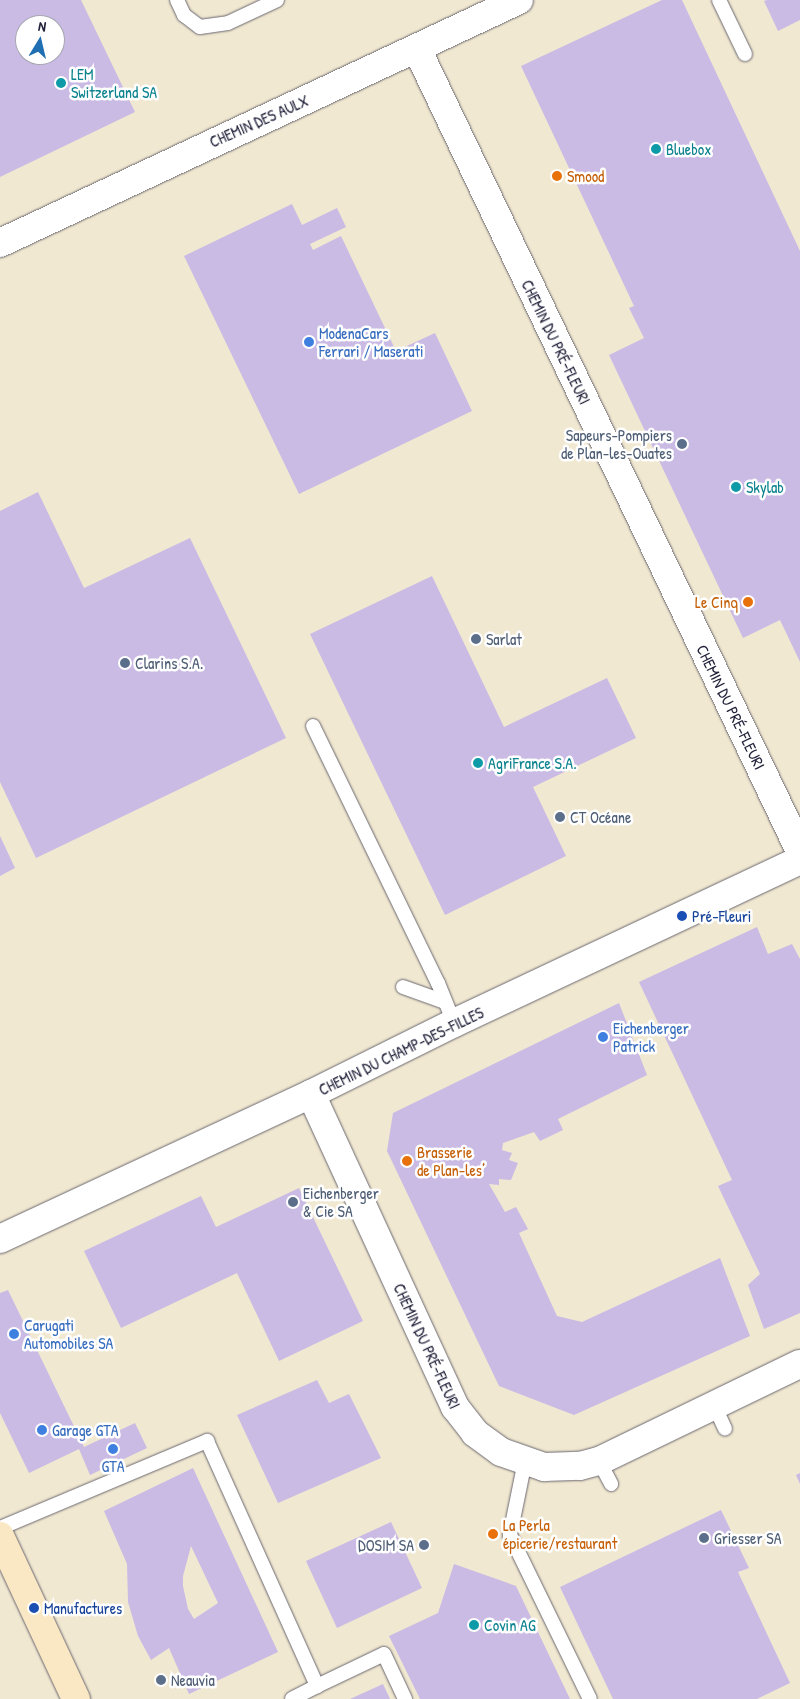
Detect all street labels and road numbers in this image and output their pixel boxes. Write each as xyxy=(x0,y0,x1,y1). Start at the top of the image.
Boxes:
street label: CHEMIN DES AULX xyxy=(206,91,312,151)
street label: CHEMIN DU PRÉ-FLEURI xyxy=(518,277,594,407)
street label: CHEMIN DU PRÉ-FLEURI xyxy=(693,642,769,772)
street label: CHEMIN DU CHAMP-DES-FILLES xyxy=(315,1003,487,1099)
street label: CHEMIN DU PRÉ-FLEURI xyxy=(390,1280,464,1412)

